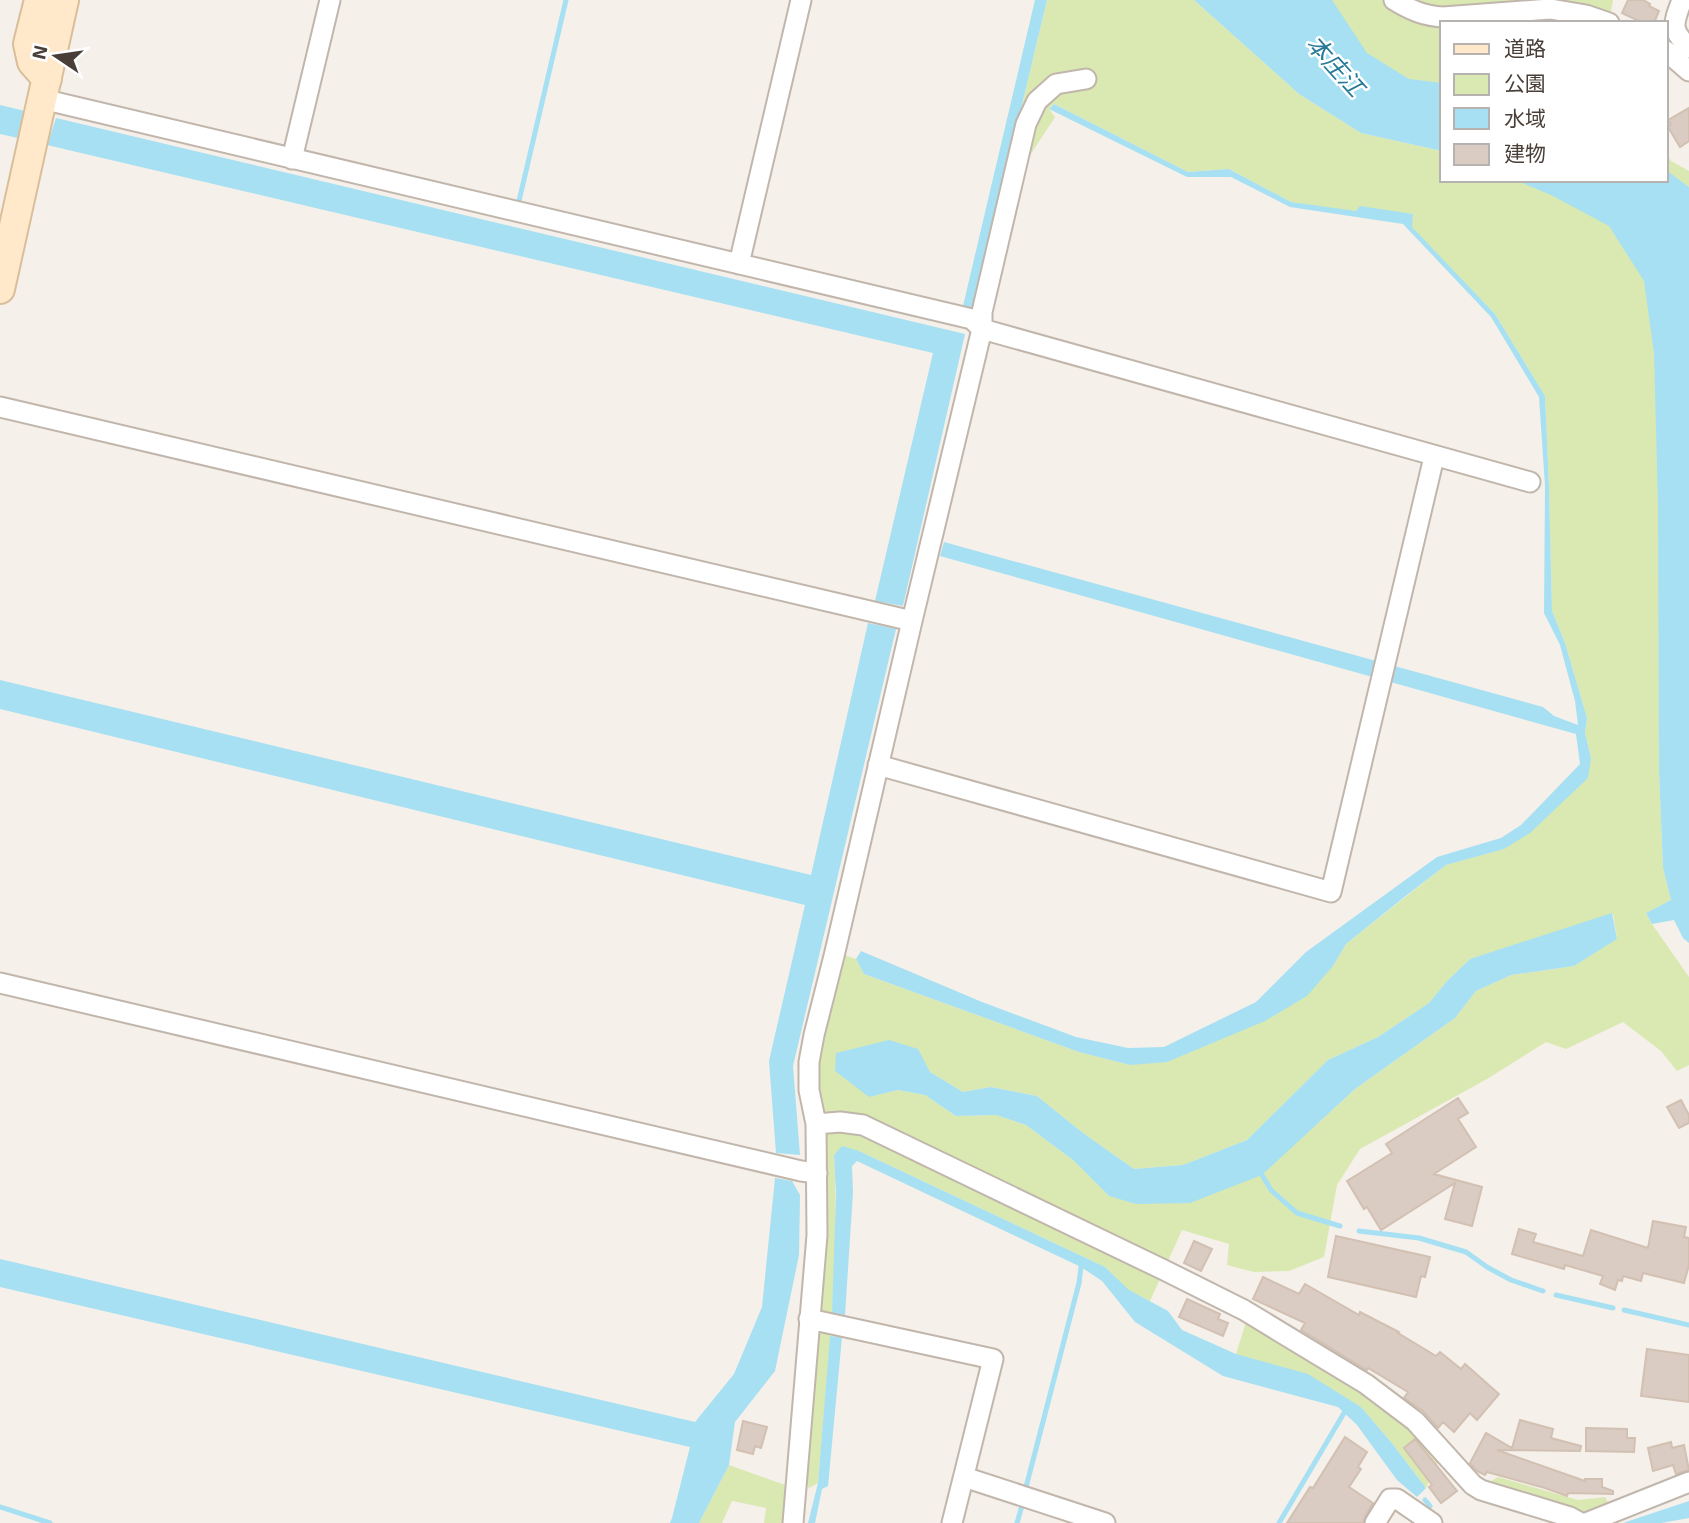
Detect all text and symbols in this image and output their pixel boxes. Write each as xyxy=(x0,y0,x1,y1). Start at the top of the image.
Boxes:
north arrow xyxy=(21,21,91,91)
legend xyxy=(1440,21,1668,182)
water label: 本庄江 xyxy=(1301,29,1373,104)
text: 道路 xyxy=(1504,35,1546,60)
text: N xyxy=(26,43,52,61)
text: 公園 xyxy=(1504,70,1546,95)
text: 水域 xyxy=(1504,105,1546,130)
text: 建物 xyxy=(1504,140,1546,165)

